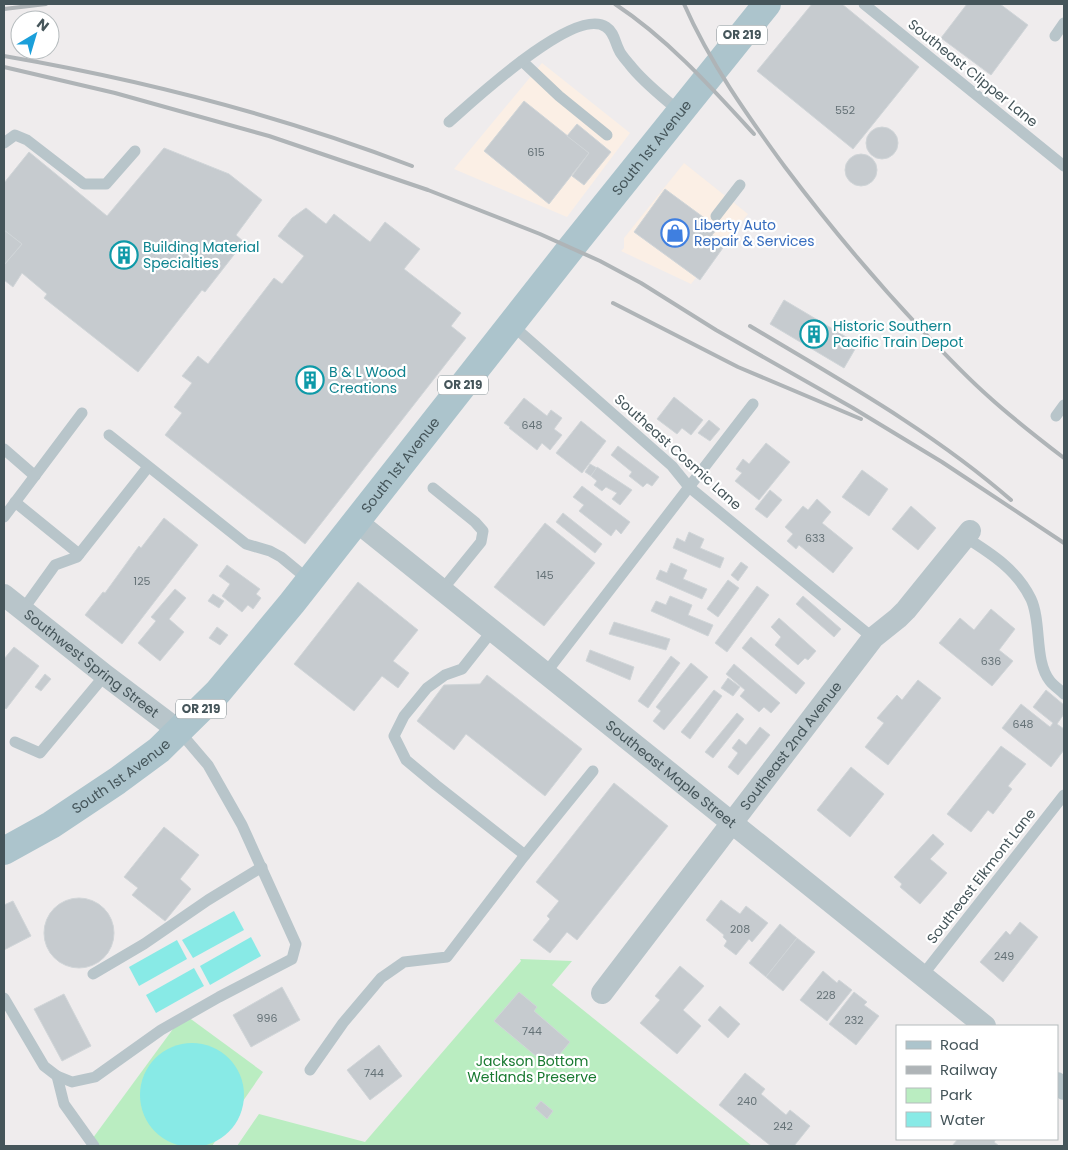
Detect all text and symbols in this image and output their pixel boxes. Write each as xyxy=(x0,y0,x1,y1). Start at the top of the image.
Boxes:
north arrow xyxy=(10,10,60,60)
text: N xyxy=(33,14,53,36)
street label: Southeast Clipper Lane xyxy=(904,14,1042,132)
road number: OR 219 xyxy=(717,26,767,44)
street label: South 1st Avenue xyxy=(607,95,696,200)
house number: 552 xyxy=(835,102,855,118)
house number: 615 xyxy=(527,144,545,160)
place label: Liberty Auto Repair & Services xyxy=(694,215,815,251)
shop icon: Liberty Auto Repair & Services xyxy=(660,218,690,248)
place label: Building Material Specialties xyxy=(143,237,259,273)
building icon: Building Material Specialties xyxy=(109,240,139,270)
place label: Historic Southern Pacific Train Depot xyxy=(833,316,963,352)
building icon: Historic Southern Pacific Train Depot xyxy=(799,319,829,349)
place label: B & L Wood Creations xyxy=(329,362,406,398)
building icon: B & L Wood Creations xyxy=(295,365,325,395)
road number: OR 219 xyxy=(438,376,488,394)
street label: Southeast Cosmic Lane xyxy=(610,389,746,515)
street label: South 1st Avenue xyxy=(356,413,445,517)
house number: 648 xyxy=(522,417,542,433)
house number: 633 xyxy=(805,530,825,546)
house number: 145 xyxy=(536,567,554,583)
house number: 125 xyxy=(134,573,150,589)
street label: Southwest Spring Street xyxy=(20,604,163,722)
house number: 636 xyxy=(981,653,1001,669)
street label: Southeast 2nd Avenue xyxy=(735,677,847,814)
road number: OR 219 xyxy=(176,700,226,719)
street label: Southeast Maple Street xyxy=(601,715,741,833)
house number: 648 xyxy=(1013,716,1033,732)
street label: South 1st Avenue xyxy=(68,734,175,819)
street label: Southeast Elkmont Lane xyxy=(922,804,1040,948)
house number: 208 xyxy=(730,921,750,937)
house number: 249 xyxy=(994,948,1014,964)
house number: 228 xyxy=(816,987,836,1003)
house number: 996 xyxy=(257,1010,277,1026)
house number: 232 xyxy=(844,1012,864,1028)
house number: 744 xyxy=(522,1023,542,1039)
legend xyxy=(896,1025,1058,1140)
text: Road xyxy=(940,1034,979,1055)
park label: Jackson Bottom Wetlands Preserve xyxy=(467,1051,597,1087)
text: Railway xyxy=(940,1059,998,1080)
house number: 744 xyxy=(364,1065,384,1081)
text: Park xyxy=(940,1084,972,1105)
house number: 240 xyxy=(737,1093,757,1109)
text: Water xyxy=(940,1109,986,1130)
house number: 242 xyxy=(773,1118,793,1134)

